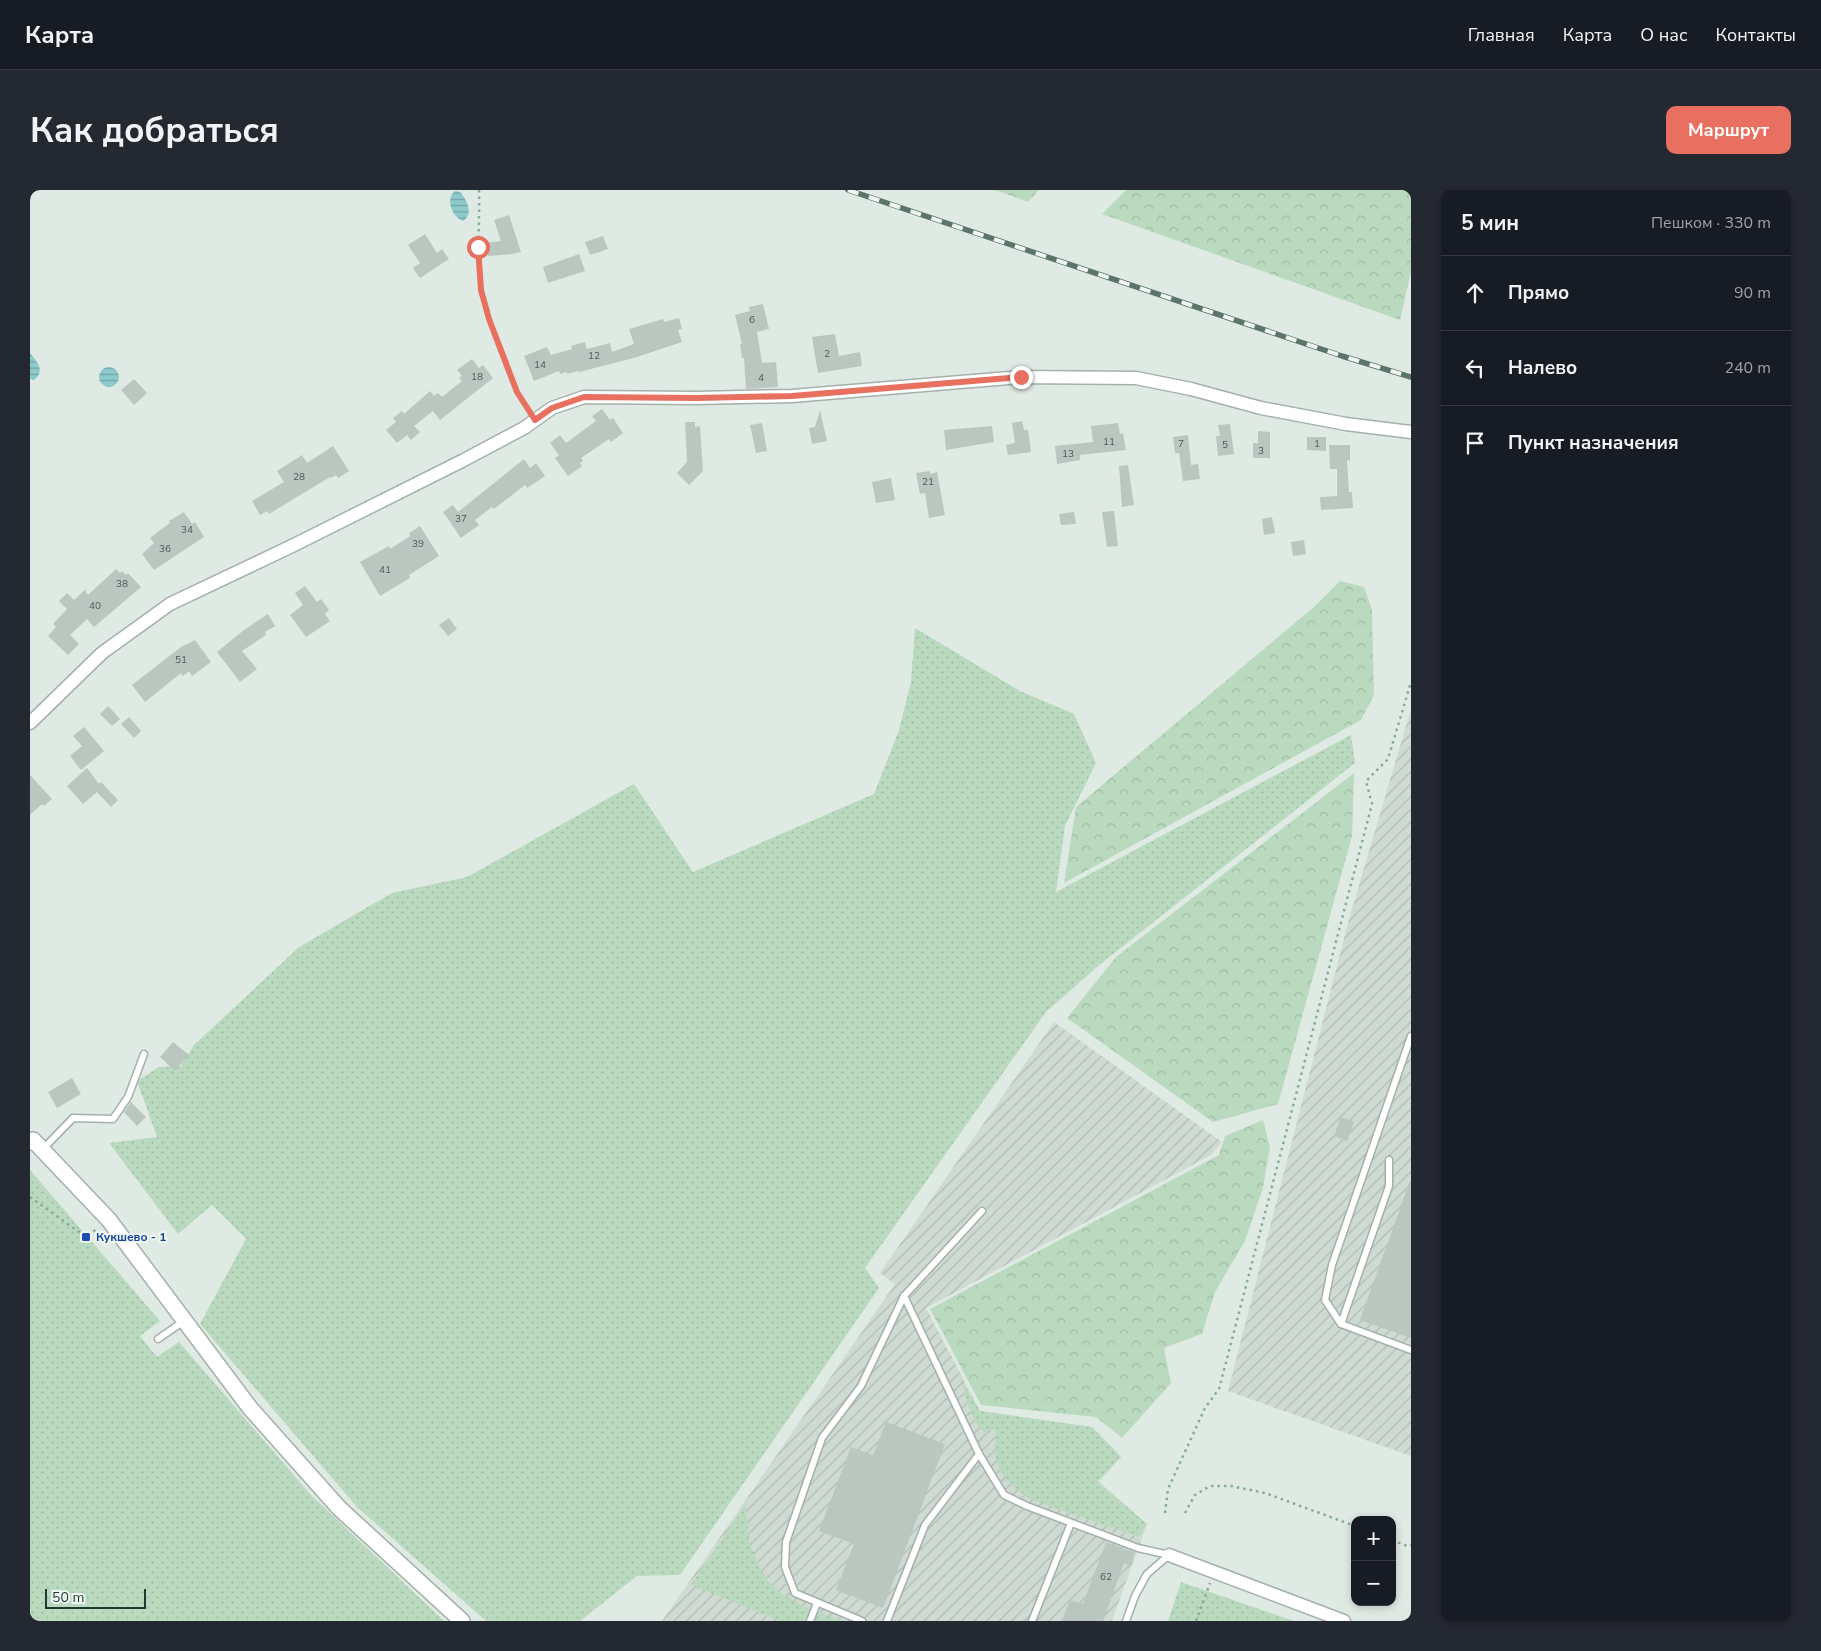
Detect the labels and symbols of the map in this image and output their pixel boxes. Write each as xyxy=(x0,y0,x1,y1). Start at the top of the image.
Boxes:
route start xyxy=(467,236,490,259)
house number: 6 xyxy=(749,313,755,327)
house number: 2 xyxy=(824,347,830,361)
house number: 12 xyxy=(588,349,600,363)
house number: 14 xyxy=(534,358,546,372)
route end xyxy=(1010,366,1033,389)
house number: 18 xyxy=(471,370,483,384)
house number: 4 xyxy=(758,371,764,385)
house number: 11 xyxy=(1103,435,1115,449)
house number: 7 xyxy=(1178,437,1184,451)
house number: 1 xyxy=(1314,437,1320,451)
house number: 5 xyxy=(1222,438,1228,452)
house number: 3 xyxy=(1258,444,1264,458)
house number: 13 xyxy=(1062,447,1074,461)
house number: 28 xyxy=(293,470,305,484)
house number: 21 xyxy=(922,475,934,489)
house number: 37 xyxy=(455,512,467,526)
house number: 34 xyxy=(181,523,193,537)
house number: 39 xyxy=(412,537,424,551)
house number: 36 xyxy=(159,542,171,556)
house number: 41 xyxy=(379,563,391,577)
house number: 38 xyxy=(116,577,128,591)
house number: 40 xyxy=(89,599,101,613)
house number: 51 xyxy=(175,653,187,667)
place label: Кукшево - 1 xyxy=(96,1229,166,1245)
marker: Кукшево - 1 xyxy=(80,1231,92,1243)
house number: 62 xyxy=(1100,1570,1112,1584)
scale bar xyxy=(45,1586,146,1609)

